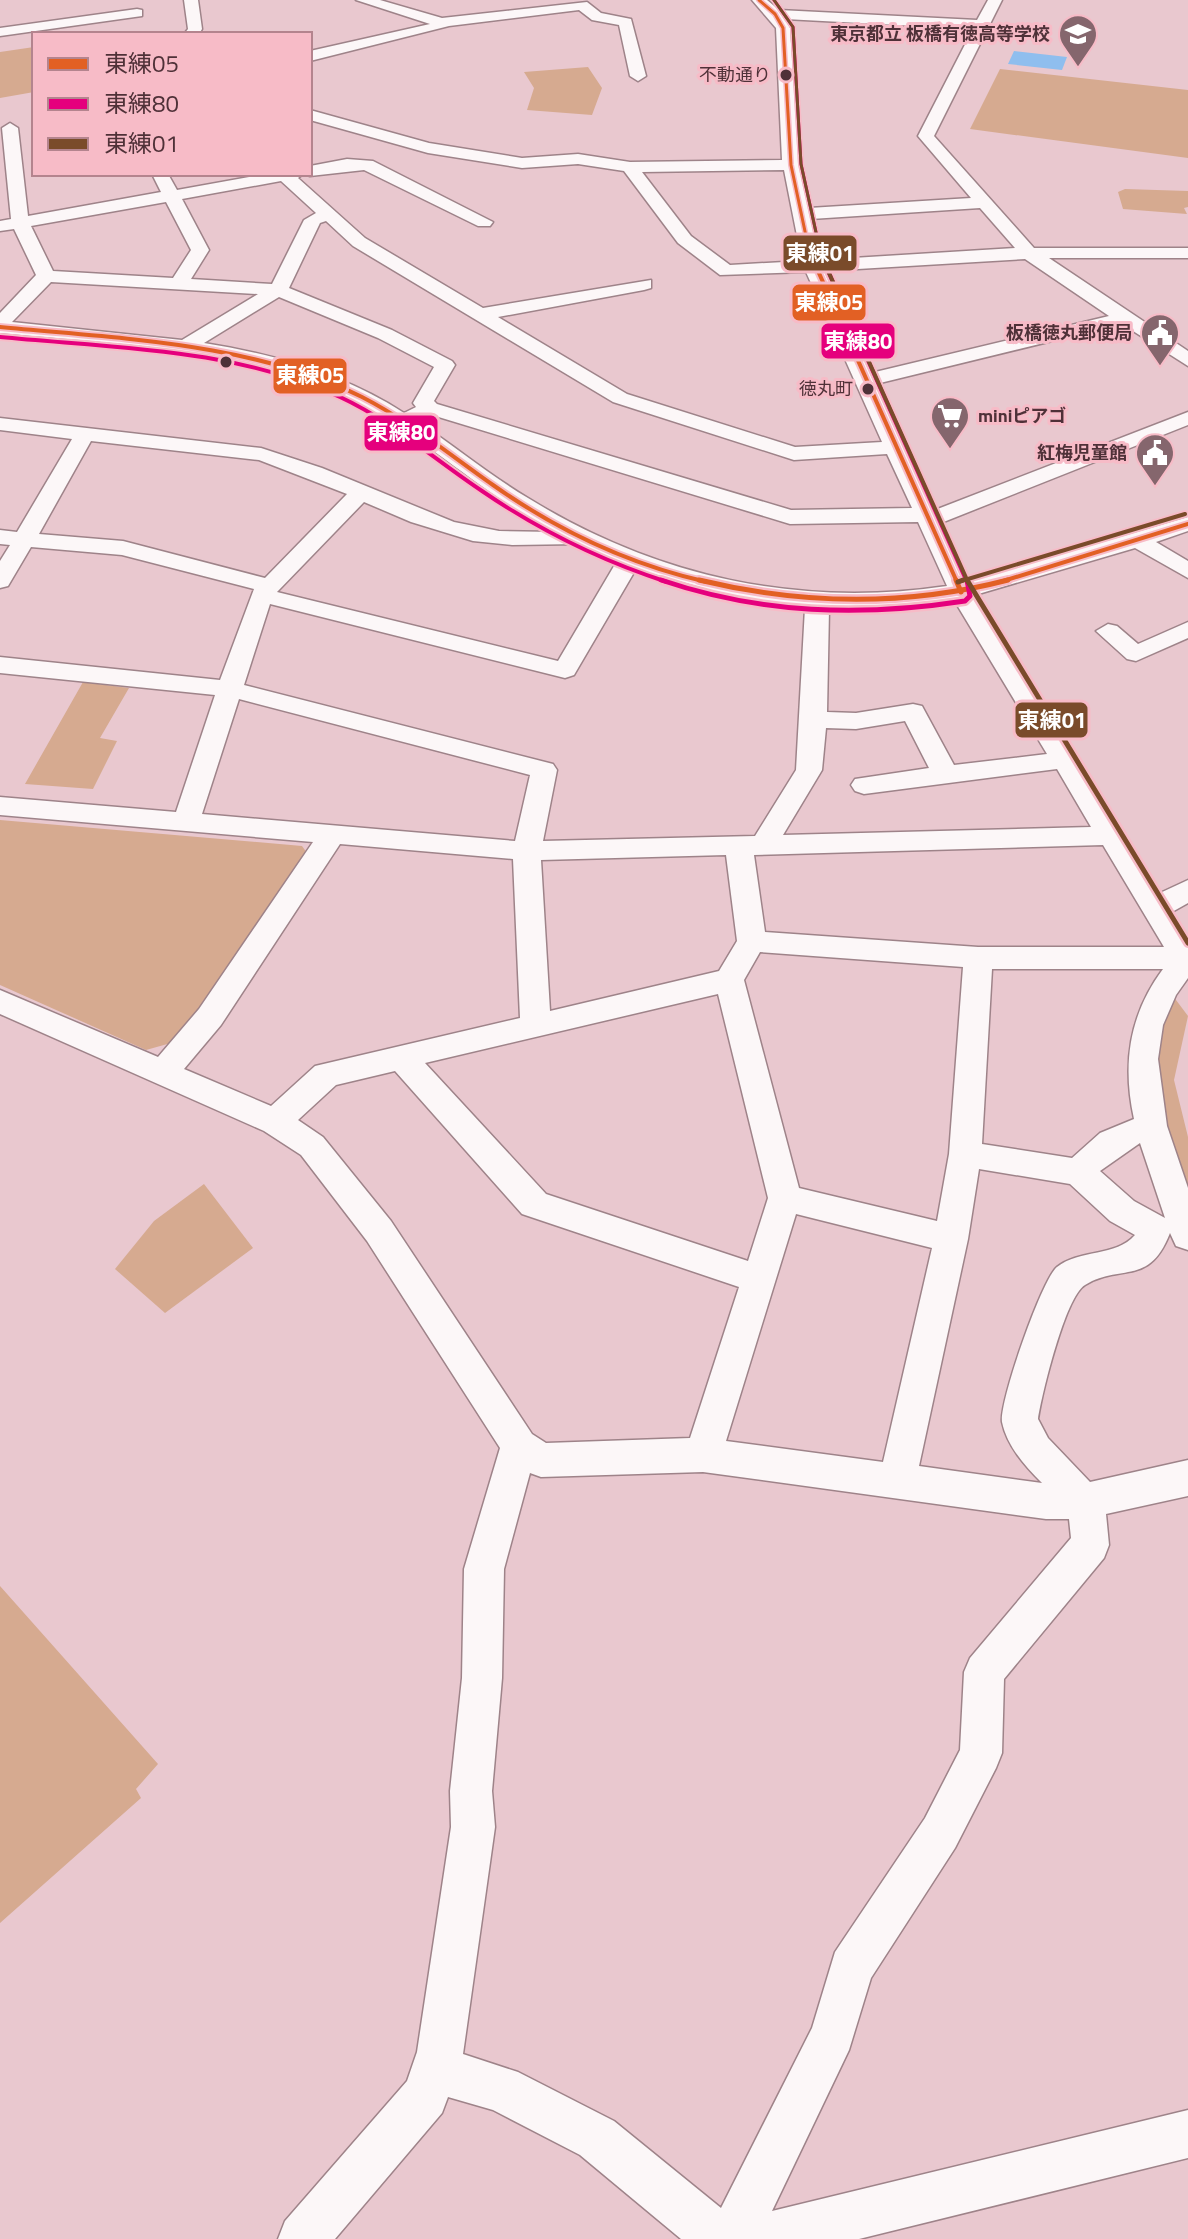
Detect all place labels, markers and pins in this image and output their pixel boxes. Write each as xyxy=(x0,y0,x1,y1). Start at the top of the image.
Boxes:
school or university icon: 東京都立 板橋有徳高等学校 xyxy=(1057,13,1099,68)
place label: 東京都立 板橋有徳高等学校 xyxy=(830,20,1050,47)
place label: 不動通り xyxy=(699,61,771,88)
marker: 不動通り xyxy=(778,67,794,83)
public building icon: 板橋徳丸郵便局 xyxy=(1139,312,1181,367)
place label: 板橋徳丸郵便局 xyxy=(1006,319,1132,346)
unlabelled marker xyxy=(218,354,234,370)
place label: 徳丸町 xyxy=(799,375,853,402)
marker: 徳丸町 xyxy=(860,381,876,397)
supermarket icon: miniピアゴ xyxy=(929,395,971,450)
place label: miniピアゴ xyxy=(978,402,1066,429)
public building icon: 紅梅児童館 xyxy=(1134,432,1176,487)
place label: 紅梅児童館 xyxy=(1037,439,1127,466)

